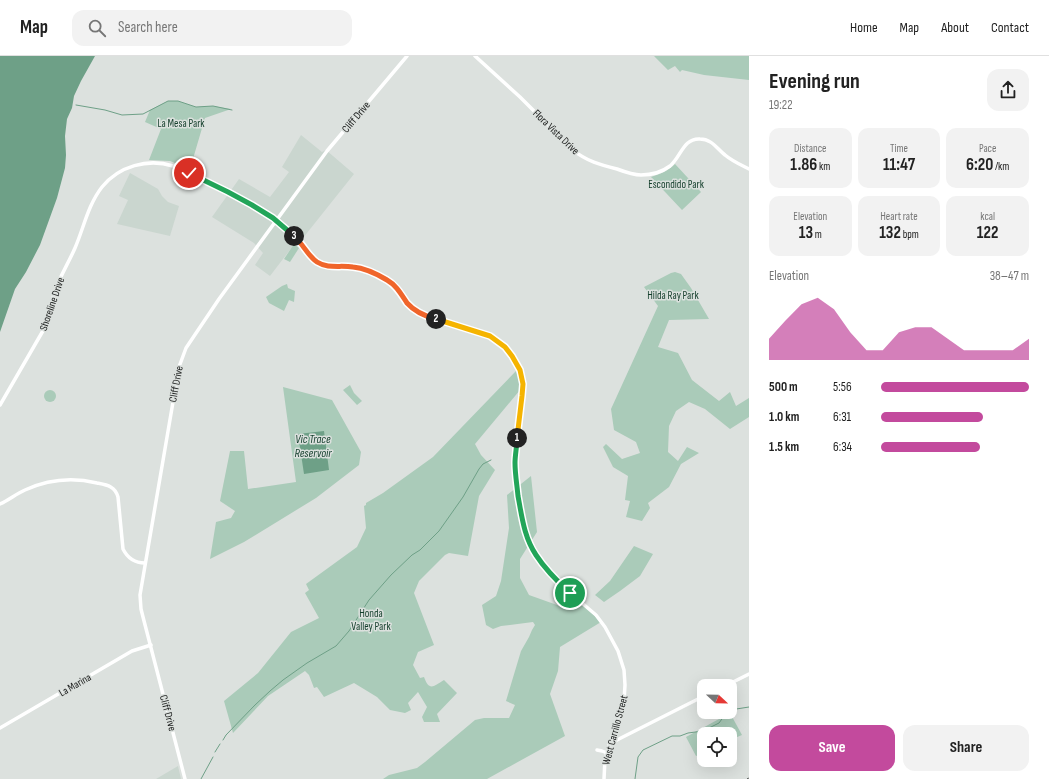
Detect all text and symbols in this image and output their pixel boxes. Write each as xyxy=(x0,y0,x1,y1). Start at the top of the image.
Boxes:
search box xyxy=(72,10,352,46)
text: Map xyxy=(20,16,48,39)
icon: search xyxy=(86,17,108,39)
text: Search here xyxy=(118,18,178,37)
text: Home xyxy=(850,19,878,36)
text: Map xyxy=(900,19,919,36)
text: About xyxy=(941,19,969,36)
text: Contact xyxy=(991,19,1029,36)
text: Evening run xyxy=(769,68,860,95)
button: share xyxy=(987,69,1029,111)
text: 19:22 xyxy=(769,97,793,113)
street label: Cliff Drive xyxy=(339,99,373,135)
street label: Flora Vista Drive xyxy=(530,107,582,157)
park label: La Mesa Park xyxy=(158,117,205,130)
text: Distance xyxy=(794,142,827,155)
text: Time xyxy=(890,142,908,155)
text: Pace xyxy=(979,142,996,155)
text: 1.86 xyxy=(790,155,817,175)
text: 11:47 xyxy=(883,155,915,175)
text: 6:20 xyxy=(966,155,993,175)
pin xyxy=(172,156,206,190)
text: km xyxy=(817,160,830,173)
text: /km xyxy=(993,160,1009,173)
icon: check xyxy=(178,162,200,184)
park label: Escondido Park xyxy=(648,178,705,191)
text: Elevation xyxy=(793,210,827,223)
text: Heart rate xyxy=(880,210,918,223)
text: kcal xyxy=(980,210,995,223)
text: 13 xyxy=(799,223,813,243)
text: 132 xyxy=(879,223,901,243)
text: 122 xyxy=(977,223,999,243)
pin: 3 xyxy=(284,226,304,246)
text: m xyxy=(813,228,822,241)
text: bpm xyxy=(901,228,919,241)
text: 3 xyxy=(292,229,296,242)
text: Elevation xyxy=(769,268,809,284)
text: 38–47 m xyxy=(990,268,1029,284)
street label: Shoreline Drive xyxy=(37,276,67,332)
park label: Hilda Ray Park xyxy=(647,289,700,302)
pin: 2 xyxy=(426,309,446,329)
text: 2 xyxy=(434,312,438,325)
street label: Cliff Drive xyxy=(166,365,186,403)
text: 500 m xyxy=(769,379,798,395)
text: 5:56 xyxy=(833,379,852,395)
text: 1.0 km xyxy=(769,409,799,425)
text: 6:31 xyxy=(833,409,851,425)
pin: 1 xyxy=(507,428,527,448)
text: 1 xyxy=(515,431,519,444)
water label: Vic Trace Reservoir xyxy=(294,432,332,461)
text: 1.5 km xyxy=(769,439,799,455)
text: 6:34 xyxy=(833,439,852,455)
pin xyxy=(553,576,587,610)
icon: arrive xyxy=(559,582,581,604)
park label: Honda Valley Park xyxy=(351,607,391,633)
street label: La Marina xyxy=(57,671,93,699)
north arrow xyxy=(697,679,737,719)
map controls xyxy=(697,679,737,767)
street label: Cliff Drive xyxy=(157,693,179,733)
street label: West Carrillo Street xyxy=(599,693,631,766)
button: Save xyxy=(769,725,895,771)
button: Share xyxy=(903,725,1029,771)
button: locate xyxy=(697,727,737,767)

